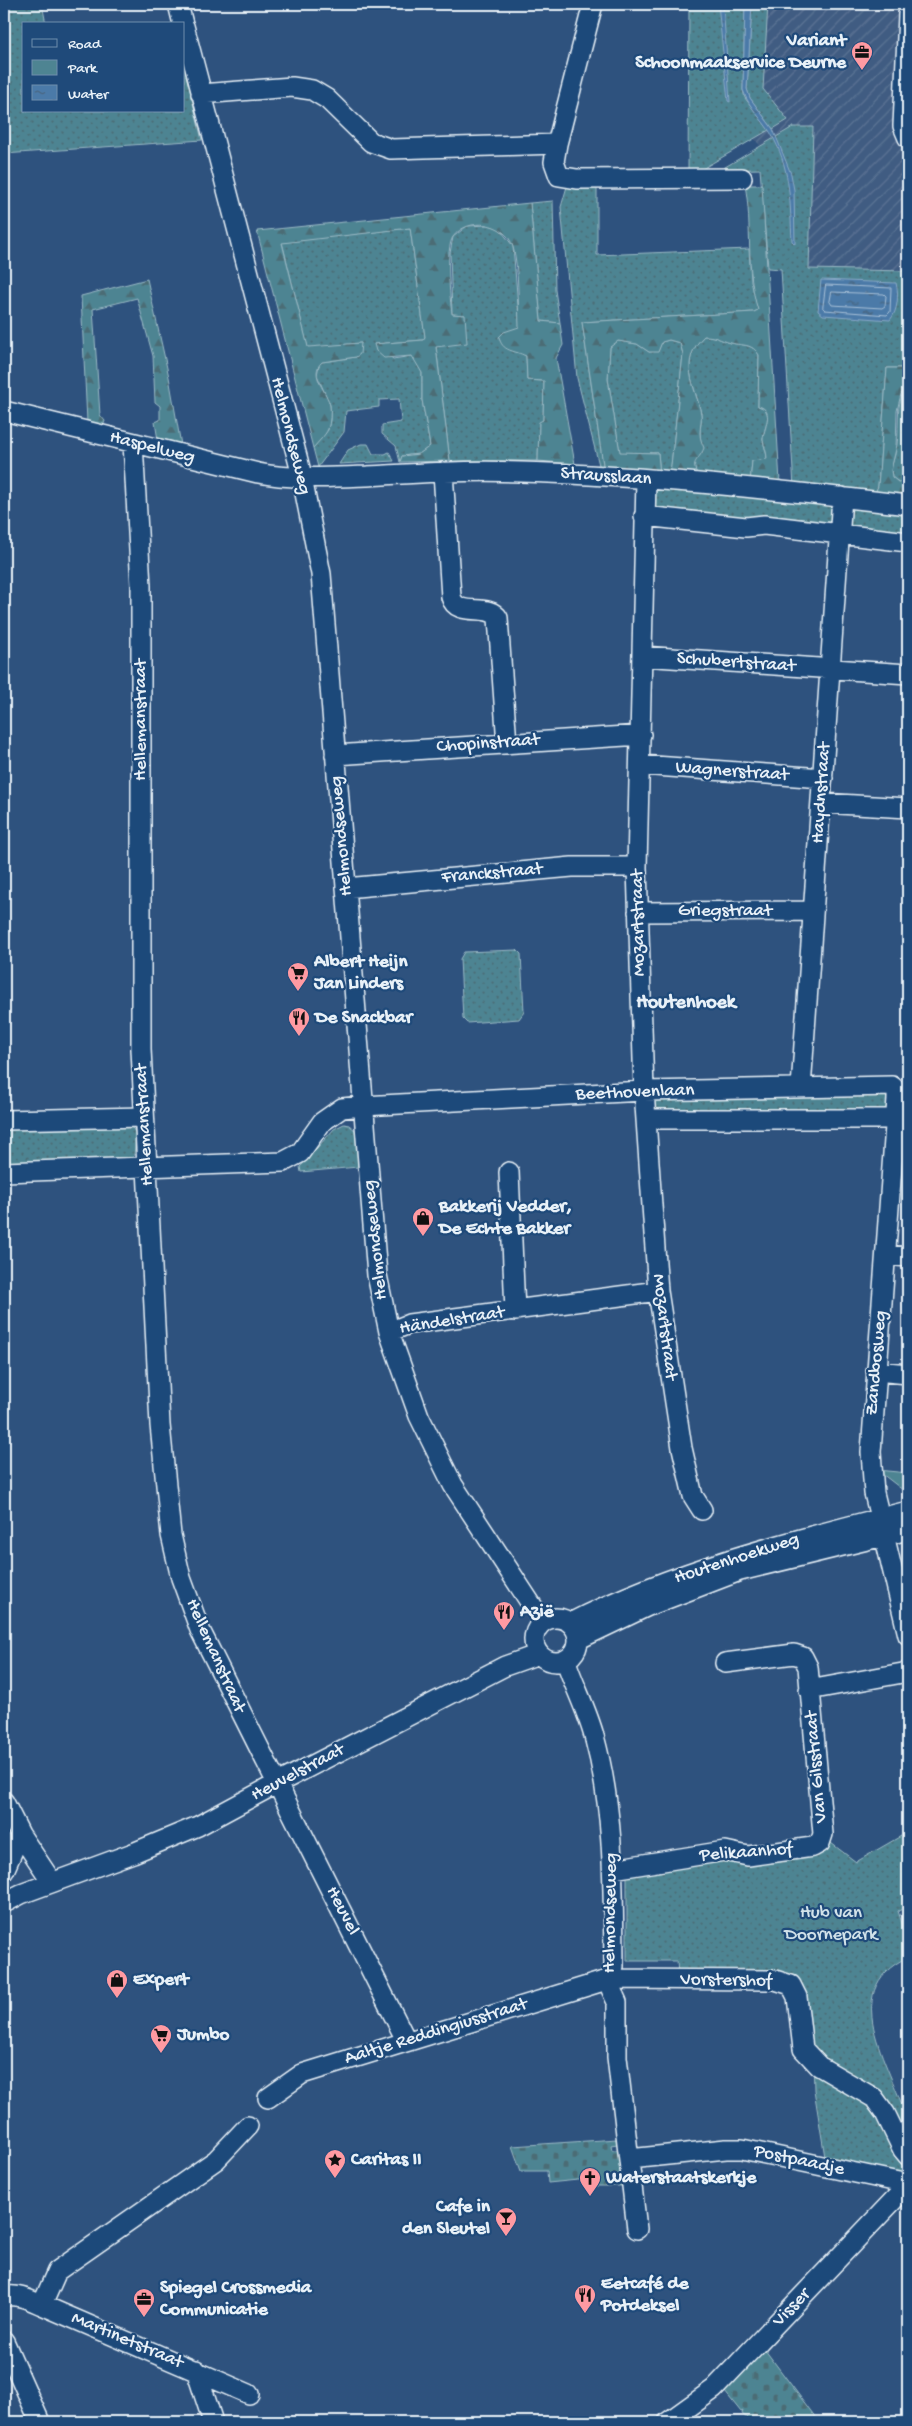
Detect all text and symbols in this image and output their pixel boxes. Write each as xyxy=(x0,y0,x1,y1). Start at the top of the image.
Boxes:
legend xyxy=(22,22,185,112)
place label: Variant Schoonmaakservice Deurne xyxy=(635,30,848,75)
text: Road xyxy=(68,36,102,54)
office icon: Variant Schoonmaakservice Deurne xyxy=(850,40,874,71)
text: Park xyxy=(67,60,98,78)
text: Water xyxy=(68,86,110,104)
street label: Helmondseweg xyxy=(264,375,316,497)
street label: Haspelweg xyxy=(107,426,197,470)
street label: Strausslaan xyxy=(560,462,652,492)
street label: Schubertstraat xyxy=(676,647,798,679)
street label: Hellemanstraat xyxy=(130,657,153,781)
street label: Chopinstraat xyxy=(436,729,543,759)
street label: Haydnstraat xyxy=(807,739,837,844)
street label: Wagnerstraat xyxy=(675,757,792,788)
street label: Helmondseweg xyxy=(325,775,359,897)
street label: Franckstraat xyxy=(440,858,546,890)
street label: Mozartstraat xyxy=(627,867,651,977)
street label: Griegstraat xyxy=(678,900,774,923)
place label: Albert Heijn Jan Linders xyxy=(313,951,409,996)
supermarket icon: Albert Heijn Jan Linders xyxy=(286,961,310,992)
district label: Houtenhoek xyxy=(636,992,738,1015)
restaurant icon: De Snackbar xyxy=(287,1006,311,1037)
place label: De Snackbar xyxy=(313,1007,415,1030)
street label: Hellemanstraat xyxy=(130,1061,160,1187)
street label: Beethovenlaan xyxy=(574,1079,695,1107)
street label: Helmondseweg xyxy=(358,1179,394,1301)
place label: Bakkerij Vedder, De Echte Bakker xyxy=(437,1196,572,1241)
shop icon: Bakkerij Vedder, De Echte Bakker xyxy=(411,1206,435,1237)
street label: Mozartstraat xyxy=(646,1273,682,1384)
street label: Händelstraat xyxy=(398,1301,508,1341)
street label: Zandbosweg xyxy=(861,1309,893,1416)
street label: Houtenhoekweg xyxy=(672,1528,802,1590)
street label: Hellemanstraat xyxy=(180,1595,251,1719)
restaurant icon: Azië xyxy=(492,1600,516,1631)
place label: Azië xyxy=(519,1601,555,1624)
street label: Van Gilsstraat xyxy=(800,1708,833,1825)
street label: Heuvelstraat xyxy=(247,1738,351,1807)
street label: Pelikaanhof xyxy=(698,1838,795,1868)
street label: Helmondseweg xyxy=(598,1852,624,1973)
street label: Heuvel xyxy=(320,1883,364,1939)
park label: Hub van Doornepark xyxy=(783,1902,879,1947)
shop icon: Expert xyxy=(105,1968,129,1999)
place label: Expert xyxy=(133,1969,191,1992)
street label: Vorstershof xyxy=(679,1969,774,1993)
street label: Aaltje Reddingiusstraat xyxy=(342,1993,532,2071)
supermarket icon: Jumbo xyxy=(149,2023,173,2054)
place label: Jumbo xyxy=(176,2024,229,2047)
street label: Postpaadje xyxy=(751,2140,847,2182)
place icon: Caritas II xyxy=(323,2148,347,2179)
place label: Caritas II xyxy=(350,2149,422,2172)
church icon: Waterstaatskerkje xyxy=(578,2166,602,2197)
place label: Waterstaatskerkje xyxy=(605,2167,758,2190)
place label: Cafe in den Sleutel xyxy=(402,2196,491,2241)
bar icon: Cafe in den Sleutel xyxy=(494,2206,518,2237)
place label: Eetcafé de Potdeksel xyxy=(600,2273,690,2318)
place label: Spiegel Crossmedia Communicatie xyxy=(159,2277,313,2322)
street label: Visser xyxy=(767,2282,818,2333)
restaurant icon: Eetcafé de Potdeksel xyxy=(573,2283,597,2314)
office icon: Spiegel Crossmedia Communicatie xyxy=(132,2287,156,2318)
street label: Martinetstraat xyxy=(68,2307,188,2376)

